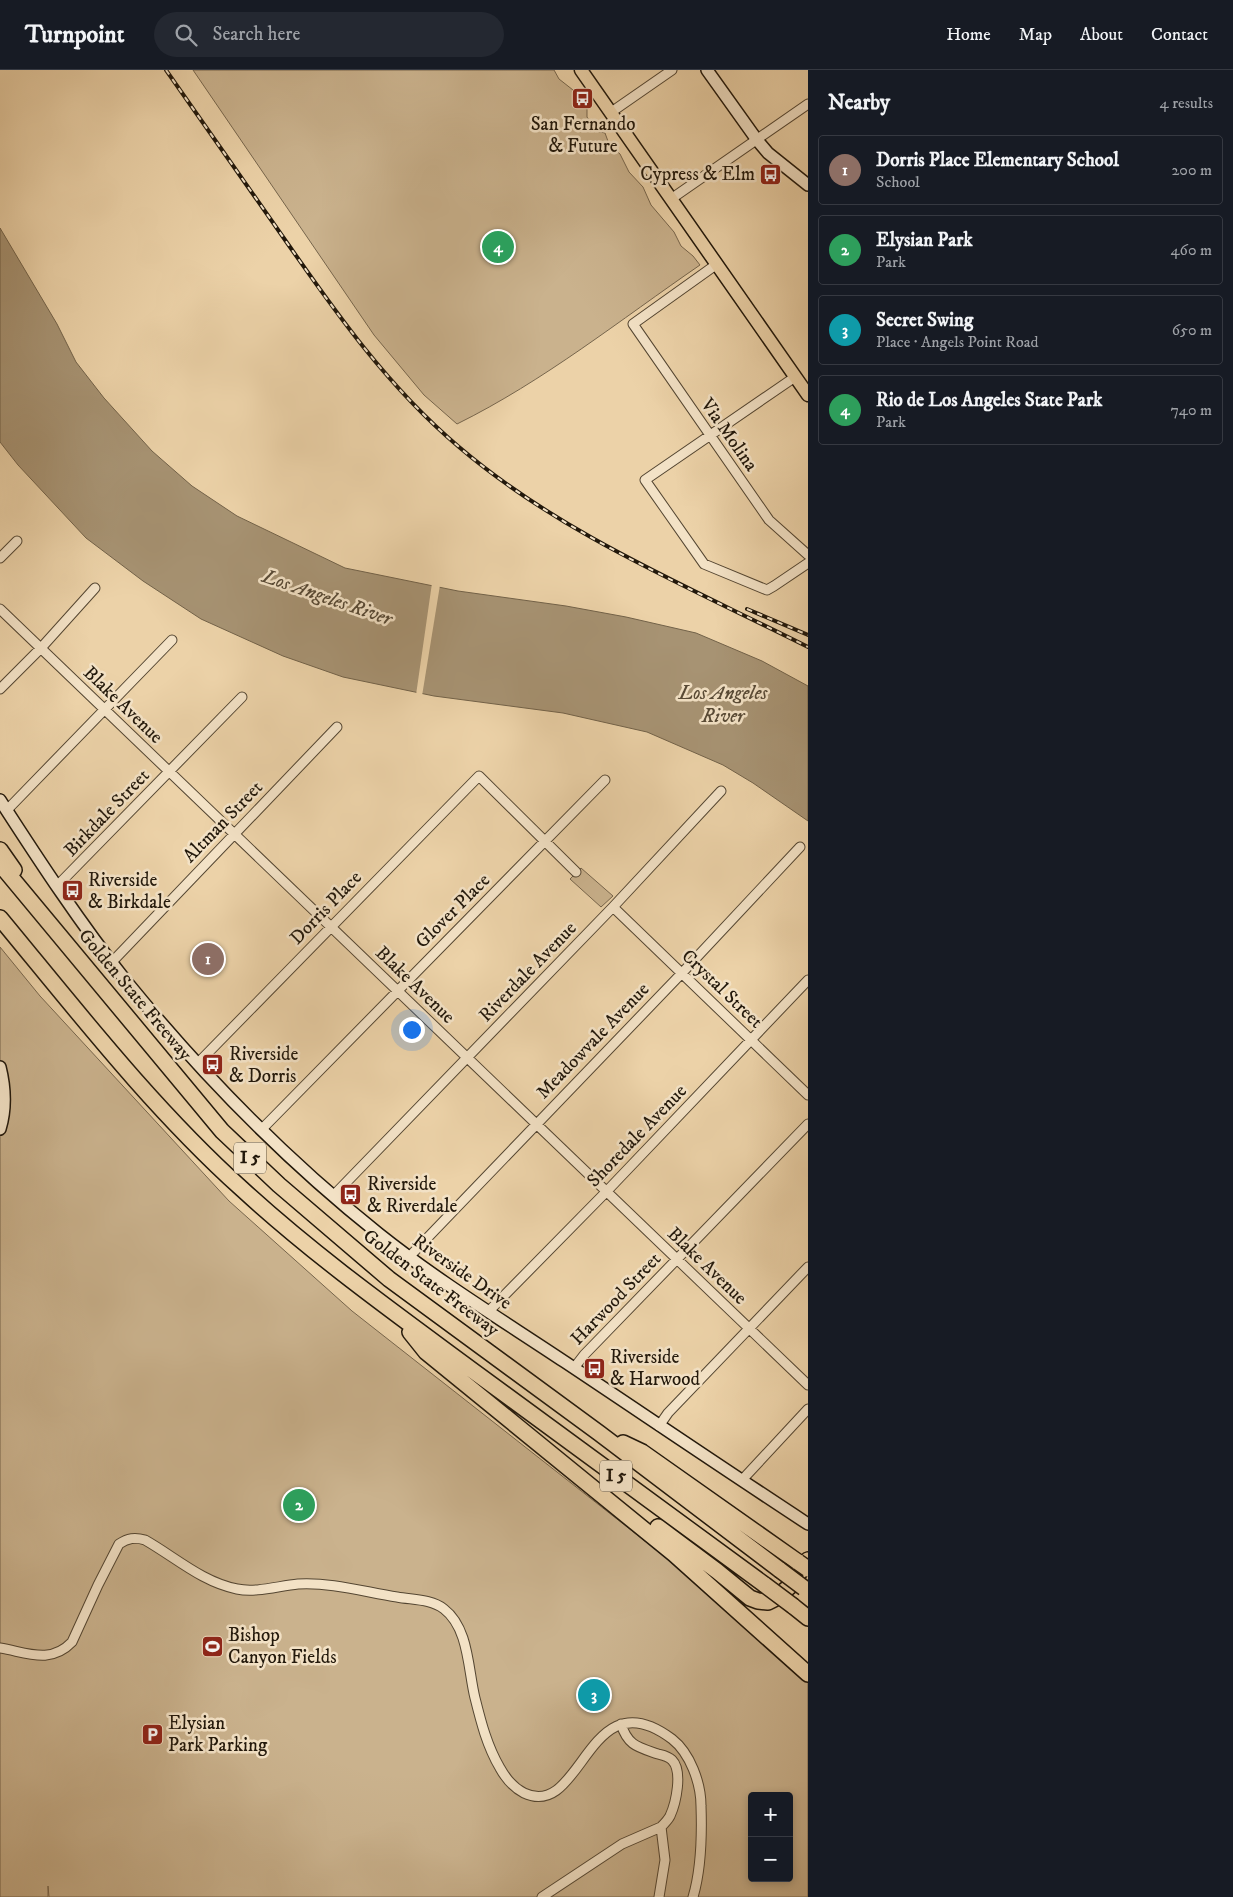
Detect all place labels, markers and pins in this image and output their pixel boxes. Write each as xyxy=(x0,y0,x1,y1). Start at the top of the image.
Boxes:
bus stop icon: San Fernando & Future xyxy=(571,86,595,110)
place label: San Fernando & Future xyxy=(531,113,635,158)
bus stop icon: Cypress & Elm xyxy=(759,162,783,186)
place label: Cypress & Elm xyxy=(640,163,755,186)
pin: 4 xyxy=(482,228,514,266)
place label: Riverside & Birkdale xyxy=(88,869,171,914)
bus stop icon: Riverside & Birkdale xyxy=(60,879,84,903)
pin: 1 xyxy=(192,940,224,978)
place label: Riverside & Dorris xyxy=(229,1043,299,1088)
bus stop icon: Riverside & Dorris xyxy=(201,1053,225,1077)
place label: Riverside & Riverdale xyxy=(367,1173,458,1218)
bus stop icon: Riverside & Riverdale xyxy=(339,1183,363,1207)
place label: Riverside & Harwood xyxy=(610,1346,701,1391)
bus stop icon: Riverside & Harwood xyxy=(582,1356,606,1380)
pin: 2 xyxy=(283,1486,315,1524)
place label: Bishop Canyon Fields xyxy=(228,1624,337,1669)
sports icon: Bishop Canyon Fields xyxy=(200,1634,224,1658)
pin: 3 xyxy=(578,1676,610,1714)
place label: Elysian Park Parking xyxy=(168,1712,268,1757)
parking icon: Elysian Park Parking xyxy=(140,1722,164,1746)

